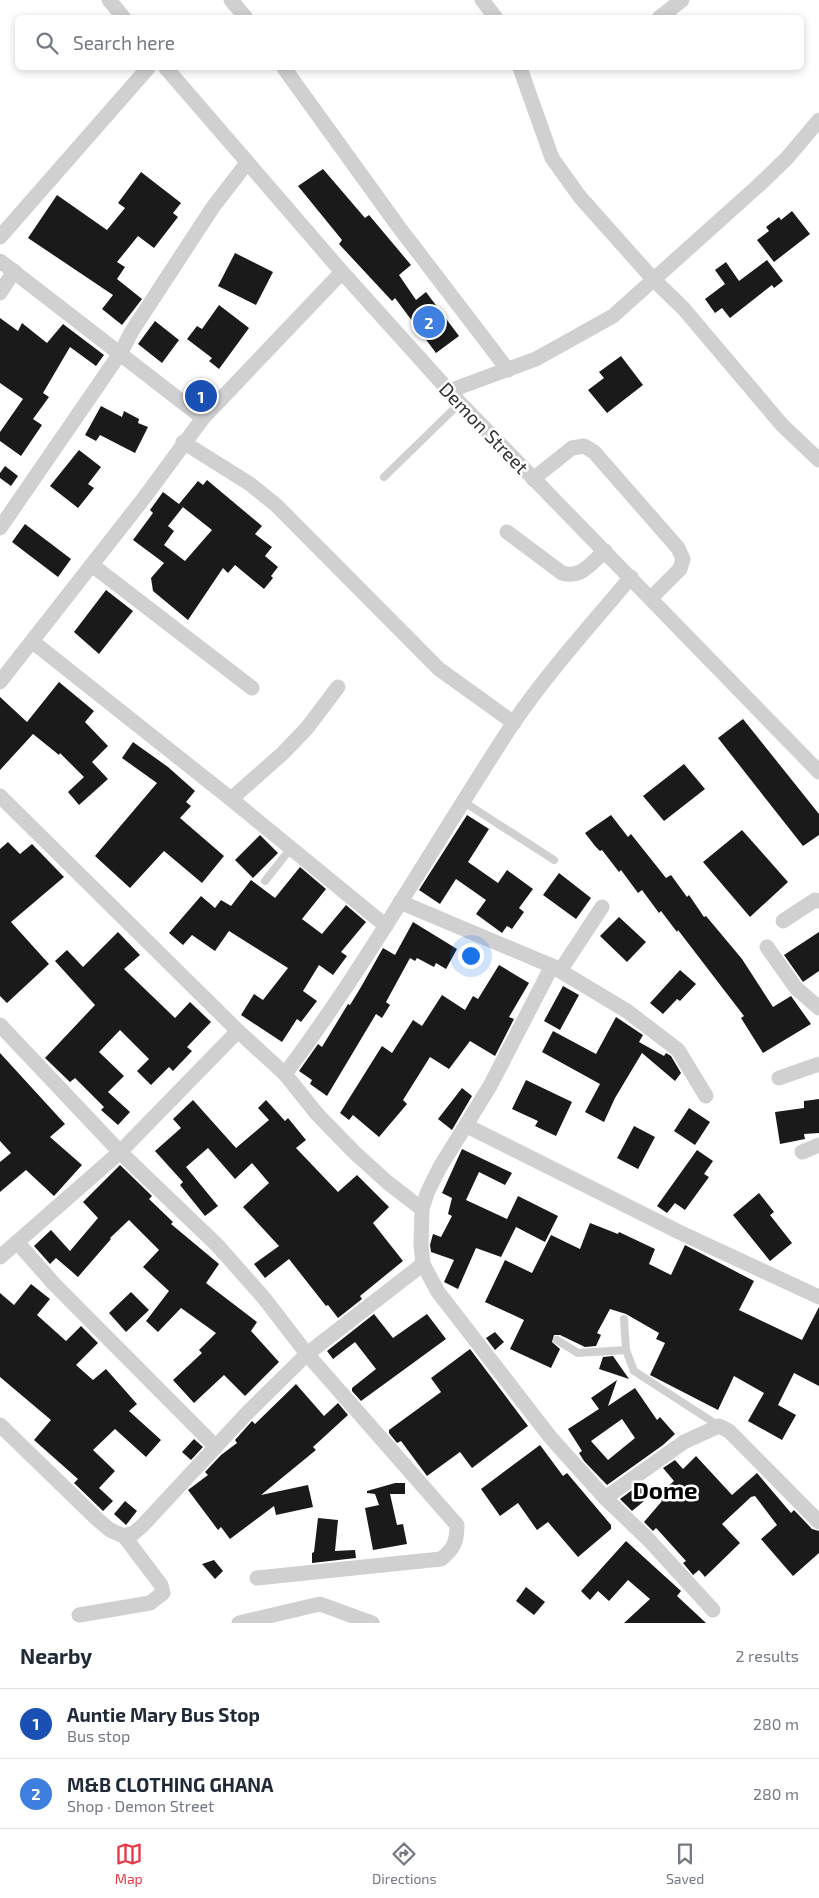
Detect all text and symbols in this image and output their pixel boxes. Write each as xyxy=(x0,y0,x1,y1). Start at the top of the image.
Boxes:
search box xyxy=(15,15,804,70)
icon: search xyxy=(33,29,61,57)
text: Search here xyxy=(73,31,175,54)
pin: 2 xyxy=(413,303,445,341)
pin: 1 xyxy=(185,377,217,415)
street label: Demon Street xyxy=(435,377,534,478)
your location xyxy=(458,943,484,969)
district label: Dome xyxy=(632,1475,698,1504)
text: Nearby xyxy=(20,1643,92,1668)
text: 2 results xyxy=(736,1646,799,1665)
text: Auntie Mary Bus Stop xyxy=(67,1703,260,1726)
text: 1 xyxy=(33,1714,39,1733)
text: 280 m xyxy=(753,1714,799,1733)
text: Bus stop xyxy=(67,1726,130,1745)
text: M&B CLOTHING GHANA xyxy=(67,1773,273,1796)
text: 2 xyxy=(31,1784,41,1803)
text: 280 m xyxy=(753,1784,799,1803)
text: Shop · Demon Street xyxy=(67,1796,214,1815)
tab: Map xyxy=(115,1840,143,1887)
tab: Directions xyxy=(372,1840,437,1887)
tab: Saved xyxy=(666,1840,704,1887)

